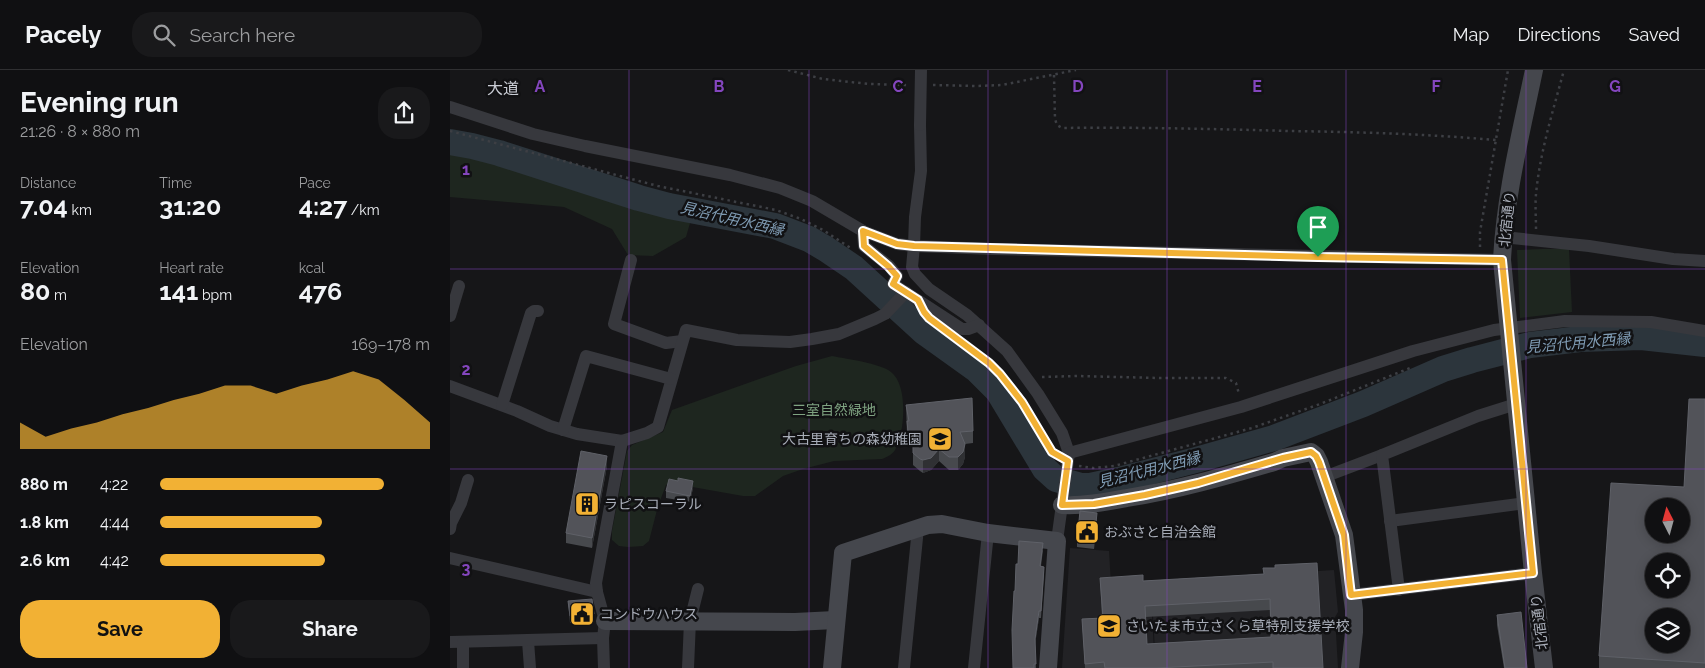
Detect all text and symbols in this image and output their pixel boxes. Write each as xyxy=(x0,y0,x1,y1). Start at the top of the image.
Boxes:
search box xyxy=(132,12,482,57)
text: Pacely xyxy=(25,20,102,49)
icon: search xyxy=(150,21,178,49)
text: Search here xyxy=(190,24,295,46)
text: Map xyxy=(1453,24,1489,45)
text: Directions xyxy=(1517,24,1601,45)
text: Saved xyxy=(1629,24,1680,45)
text: A xyxy=(535,77,546,96)
text: B xyxy=(714,77,725,96)
text: C xyxy=(893,77,904,96)
text: D xyxy=(1072,77,1084,96)
text: E xyxy=(1252,77,1262,96)
text: F xyxy=(1431,77,1441,96)
text: G xyxy=(1609,77,1621,96)
district label: 大道 xyxy=(487,79,519,98)
text: Evening run xyxy=(20,86,179,119)
button: share xyxy=(378,87,430,139)
text: 21:26 · 8 × 880 m xyxy=(20,122,140,141)
text: 1 xyxy=(462,160,470,179)
text: Distance xyxy=(20,175,76,191)
text: Time xyxy=(159,175,192,191)
text: Pace xyxy=(299,175,331,191)
street label: 北宿通り xyxy=(1496,190,1518,248)
text: 7.04 xyxy=(20,191,68,221)
text: 31:20 xyxy=(159,191,221,221)
text: 4:27 xyxy=(299,191,347,221)
water label: 見沼代用水西縁 xyxy=(679,198,787,240)
text: km xyxy=(68,202,92,218)
text: /km xyxy=(347,202,380,218)
pin xyxy=(1297,206,1339,257)
icon: arrive xyxy=(1304,213,1332,241)
text: Elevation xyxy=(20,260,79,276)
text: Heart rate xyxy=(159,260,224,276)
text: kcal xyxy=(299,260,325,276)
text: 80 xyxy=(20,276,50,306)
text: 141 xyxy=(159,276,198,306)
text: 476 xyxy=(299,276,342,306)
text: m xyxy=(50,287,67,303)
text: bpm xyxy=(198,287,232,303)
water label: 見沼代用水西縁 xyxy=(1525,329,1633,357)
text: Elevation xyxy=(20,335,88,354)
text: 169–178 m xyxy=(352,335,430,354)
text: 2 xyxy=(461,360,471,379)
park label: 三室自然緑地 xyxy=(792,402,876,418)
school or university icon: 大古里育ちの森幼稚園 xyxy=(927,426,953,452)
place label: 大古里育ちの森幼稚園 xyxy=(782,431,922,447)
water label: 見沼代用水西縁 xyxy=(1096,448,1204,491)
text: 880 m xyxy=(20,475,68,494)
text: 4:22 xyxy=(100,475,128,494)
building icon: ラピスコーラル xyxy=(574,491,600,517)
place label: ラピスコーラル xyxy=(604,496,702,512)
north arrow xyxy=(1645,498,1690,542)
map controls xyxy=(1645,498,1690,653)
text: 1.8 km xyxy=(20,513,69,532)
text: 4:44 xyxy=(100,513,129,532)
public building icon: おぶさと自治会館 xyxy=(1074,519,1100,545)
place label: おぶさと自治会館 xyxy=(1104,524,1216,540)
text: 2.6 km xyxy=(20,551,70,570)
text: 4:42 xyxy=(100,551,129,570)
button: locate xyxy=(1645,553,1690,598)
text: 3 xyxy=(462,559,471,578)
street label: 北宿通り xyxy=(1528,593,1550,651)
button: Save xyxy=(20,600,220,658)
button: Share xyxy=(230,600,430,658)
public building icon: コンドウハウス xyxy=(569,601,595,627)
place label: コンドウハウス xyxy=(600,606,698,622)
button: layers xyxy=(1645,608,1690,653)
school or university icon: さいたま市立さくら草特別支援学校 xyxy=(1096,613,1122,639)
place label: さいたま市立さくら草特別支援学校 xyxy=(1126,618,1350,634)

